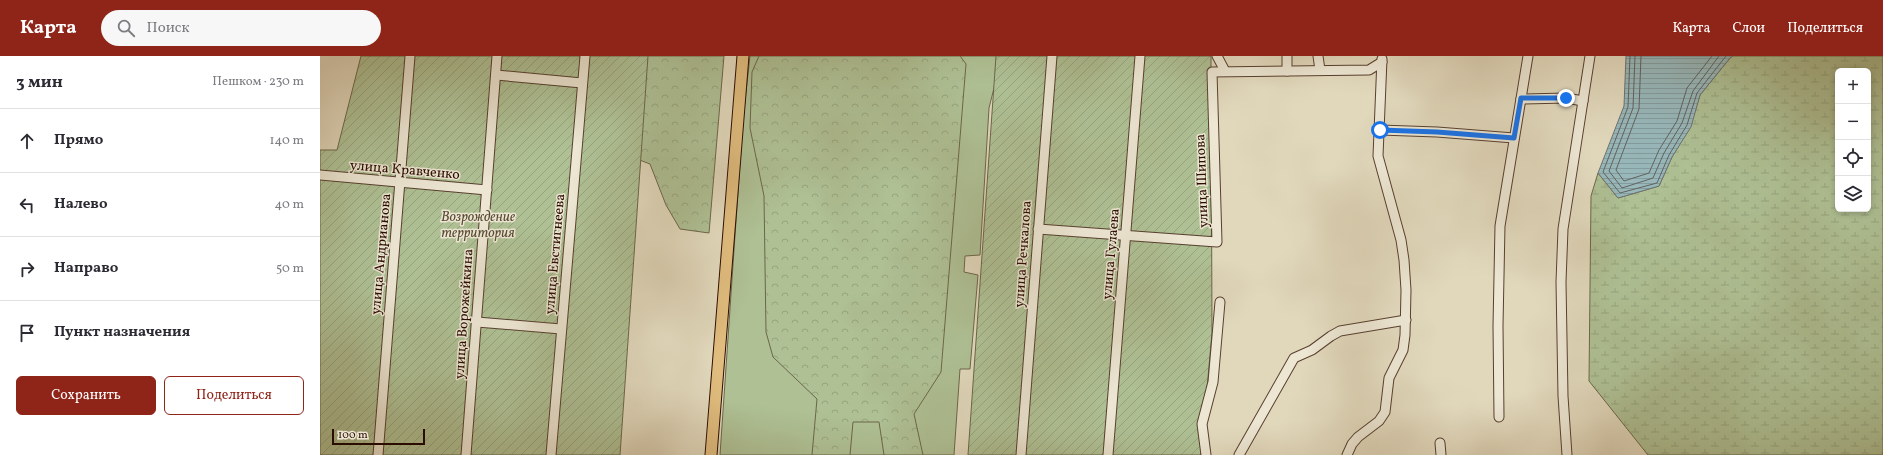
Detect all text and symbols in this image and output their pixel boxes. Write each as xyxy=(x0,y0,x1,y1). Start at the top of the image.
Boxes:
search box xyxy=(101,10,381,46)
text: Карта xyxy=(20,15,77,41)
icon: search xyxy=(115,17,137,39)
text: Поиск xyxy=(147,18,190,39)
text: Карта xyxy=(1672,19,1710,38)
text: Слои xyxy=(1732,19,1765,38)
text: Поделиться xyxy=(1787,19,1863,38)
map controls xyxy=(1835,68,1871,212)
button: + xyxy=(1835,68,1871,104)
text: 3 мин xyxy=(16,71,63,94)
text: Пешком · 230 m xyxy=(212,73,304,91)
route end xyxy=(1557,89,1575,107)
button: − xyxy=(1835,104,1871,140)
route start xyxy=(1371,121,1389,139)
icon: ahead xyxy=(16,130,38,152)
text: Прямо xyxy=(54,130,103,151)
text: 140 m xyxy=(270,132,304,150)
street label: улица Шипова xyxy=(1191,134,1214,228)
button: locate xyxy=(1835,140,1871,176)
street label: улица Кравченко xyxy=(349,156,461,185)
button: layers xyxy=(1835,176,1871,212)
street label: улица Андрианова xyxy=(367,193,396,316)
street label: улица Евстигнеева xyxy=(541,193,570,315)
icon: left xyxy=(16,194,38,216)
text: Налево xyxy=(54,194,108,215)
text: 40 m xyxy=(275,196,304,214)
street label: улица Речкалова xyxy=(1010,200,1037,308)
park label: Возрождение территория xyxy=(441,208,515,243)
street label: улица Гулаева xyxy=(1098,208,1125,300)
street label: улица Ворожейкина xyxy=(450,248,479,380)
icon: right xyxy=(16,258,38,280)
text: Направо xyxy=(54,258,118,279)
text: 50 m xyxy=(276,260,304,278)
icon: arrive xyxy=(16,322,38,344)
text: Пункт назначения xyxy=(54,322,190,343)
button: Сохранить xyxy=(16,376,156,415)
button: Поделиться xyxy=(164,376,304,415)
scale bar xyxy=(332,427,425,446)
text: 100 m xyxy=(338,428,368,443)

